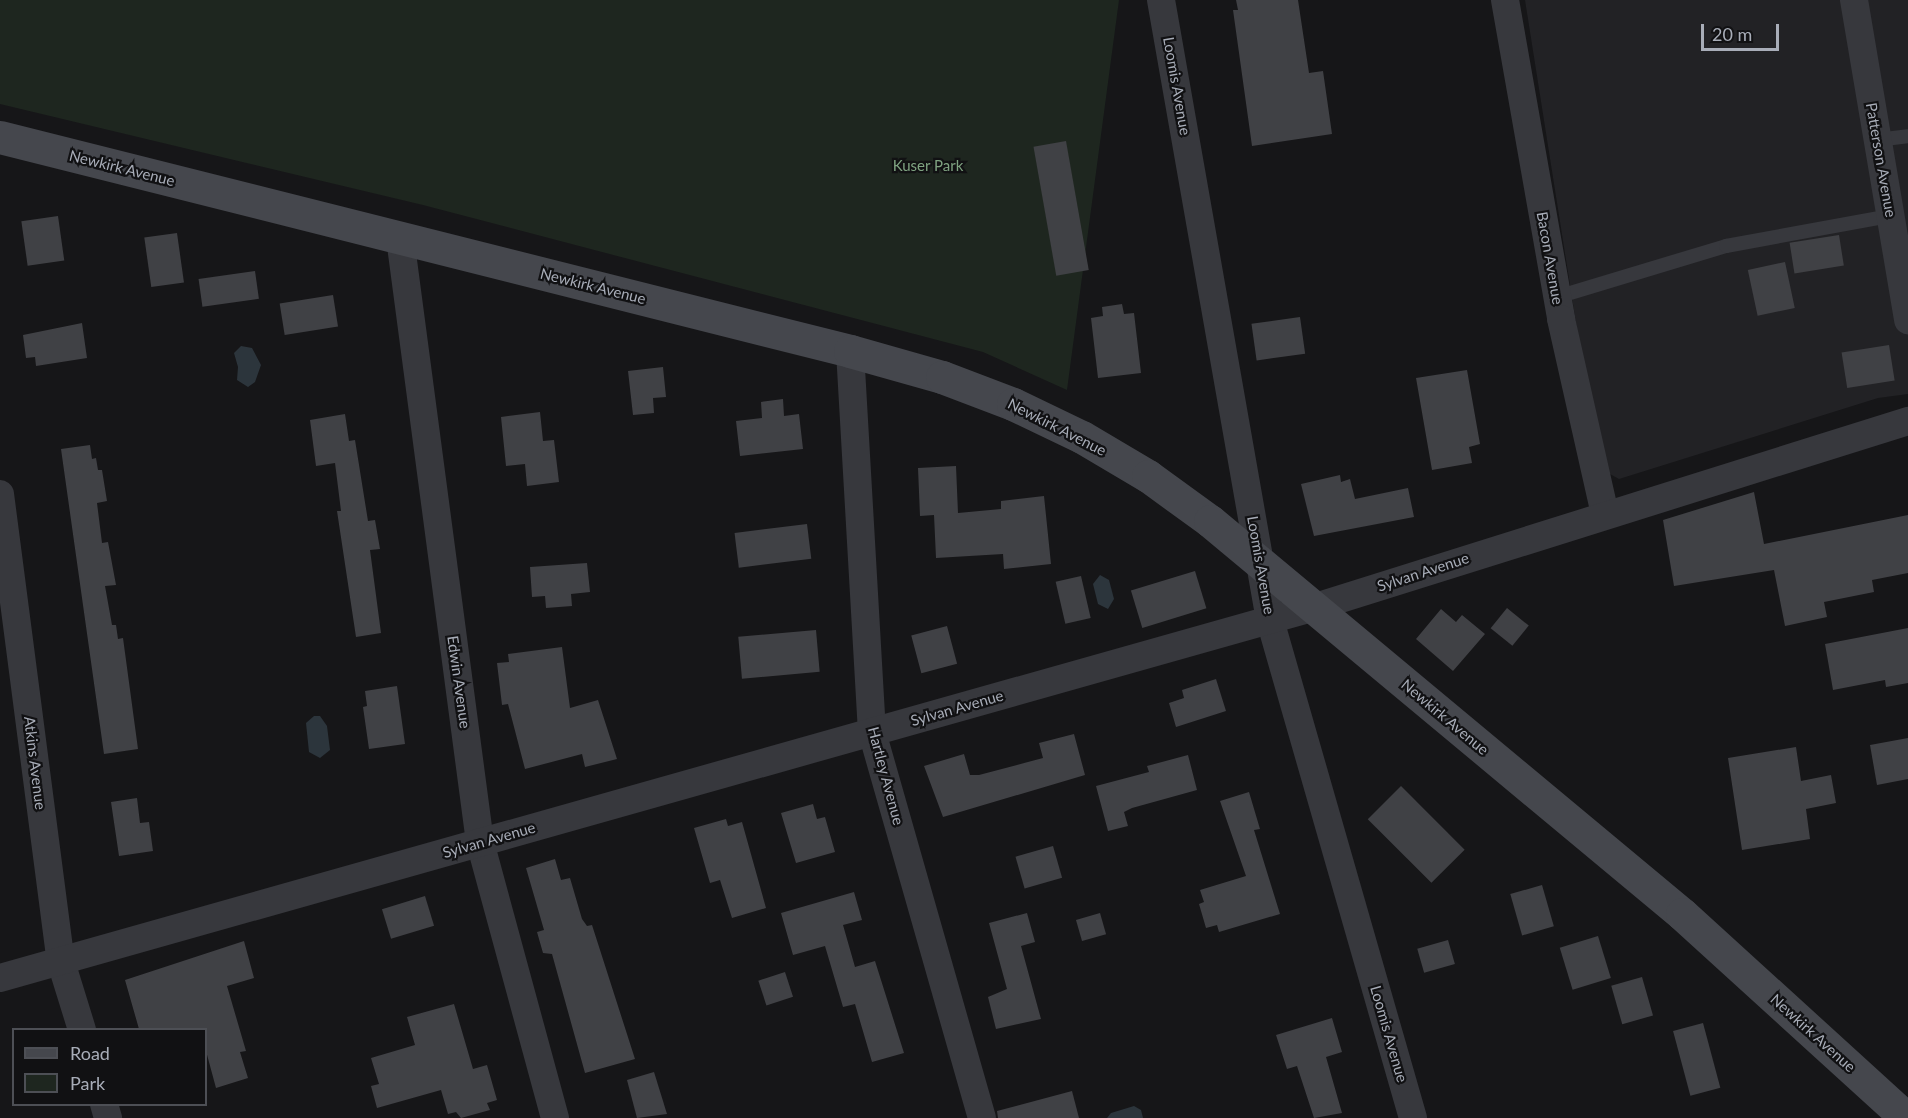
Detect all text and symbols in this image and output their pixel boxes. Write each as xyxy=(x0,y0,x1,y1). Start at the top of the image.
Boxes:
scale bar xyxy=(1704,12,1782,50)
text: 20 m xyxy=(1712,23,1752,45)
street label: Loomis Avenue xyxy=(1159,35,1195,137)
street label: Patterson Avenue xyxy=(1862,101,1900,219)
street label: Newkirk Avenue xyxy=(67,146,177,190)
park label: Kuser Park xyxy=(893,157,963,175)
street label: Bacon Avenue xyxy=(1533,210,1567,306)
street label: Newkirk Avenue xyxy=(538,264,648,308)
street label: Newkirk Avenue xyxy=(1005,394,1109,460)
street label: Loomis Avenue xyxy=(1243,514,1279,616)
street label: Sylvan Avenue xyxy=(1375,549,1471,595)
street label: Edwin Avenue xyxy=(444,634,474,730)
street label: Newkirk Avenue xyxy=(1398,675,1492,759)
street label: Sylvan Avenue xyxy=(908,686,1006,730)
street label: Atkins Avenue xyxy=(20,715,50,811)
street label: Hartley Avenue xyxy=(864,724,908,828)
street label: Sylvan Avenue xyxy=(440,818,538,862)
street label: Loomis Avenue xyxy=(1367,983,1411,1085)
street label: Newkirk Avenue xyxy=(1767,990,1859,1076)
legend xyxy=(12,1028,207,1106)
text: Road xyxy=(70,1042,110,1064)
text: Park xyxy=(70,1072,105,1094)

